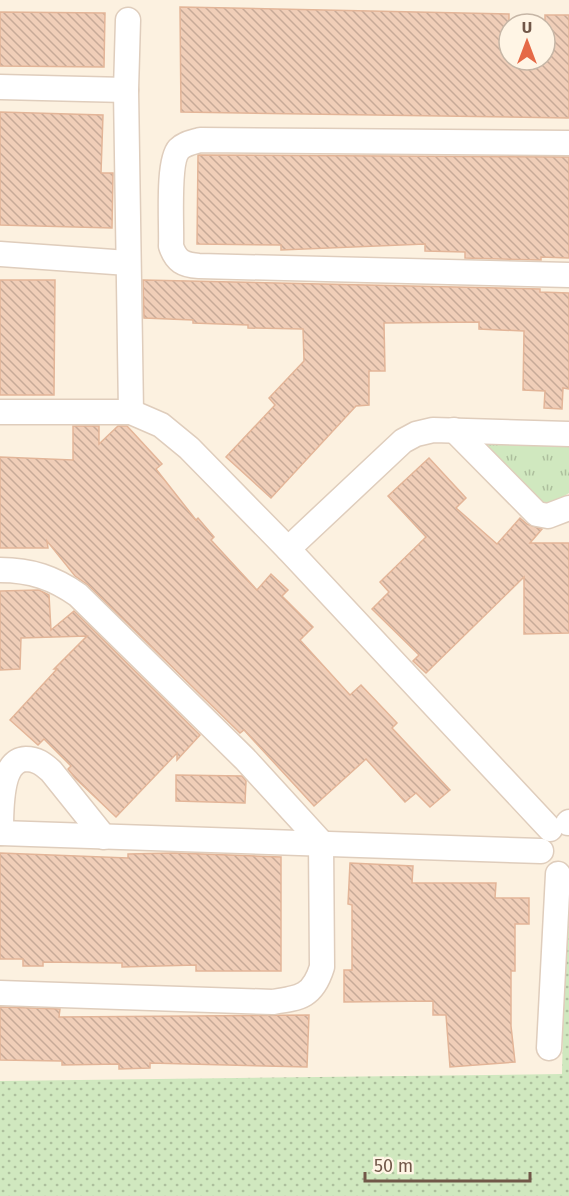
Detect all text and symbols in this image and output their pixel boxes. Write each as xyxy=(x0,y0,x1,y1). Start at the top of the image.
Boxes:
north arrow xyxy=(497,12,557,72)
text: U xyxy=(522,18,532,37)
scale bar xyxy=(365,1145,530,1183)
text: 50 m xyxy=(374,1155,413,1177)

